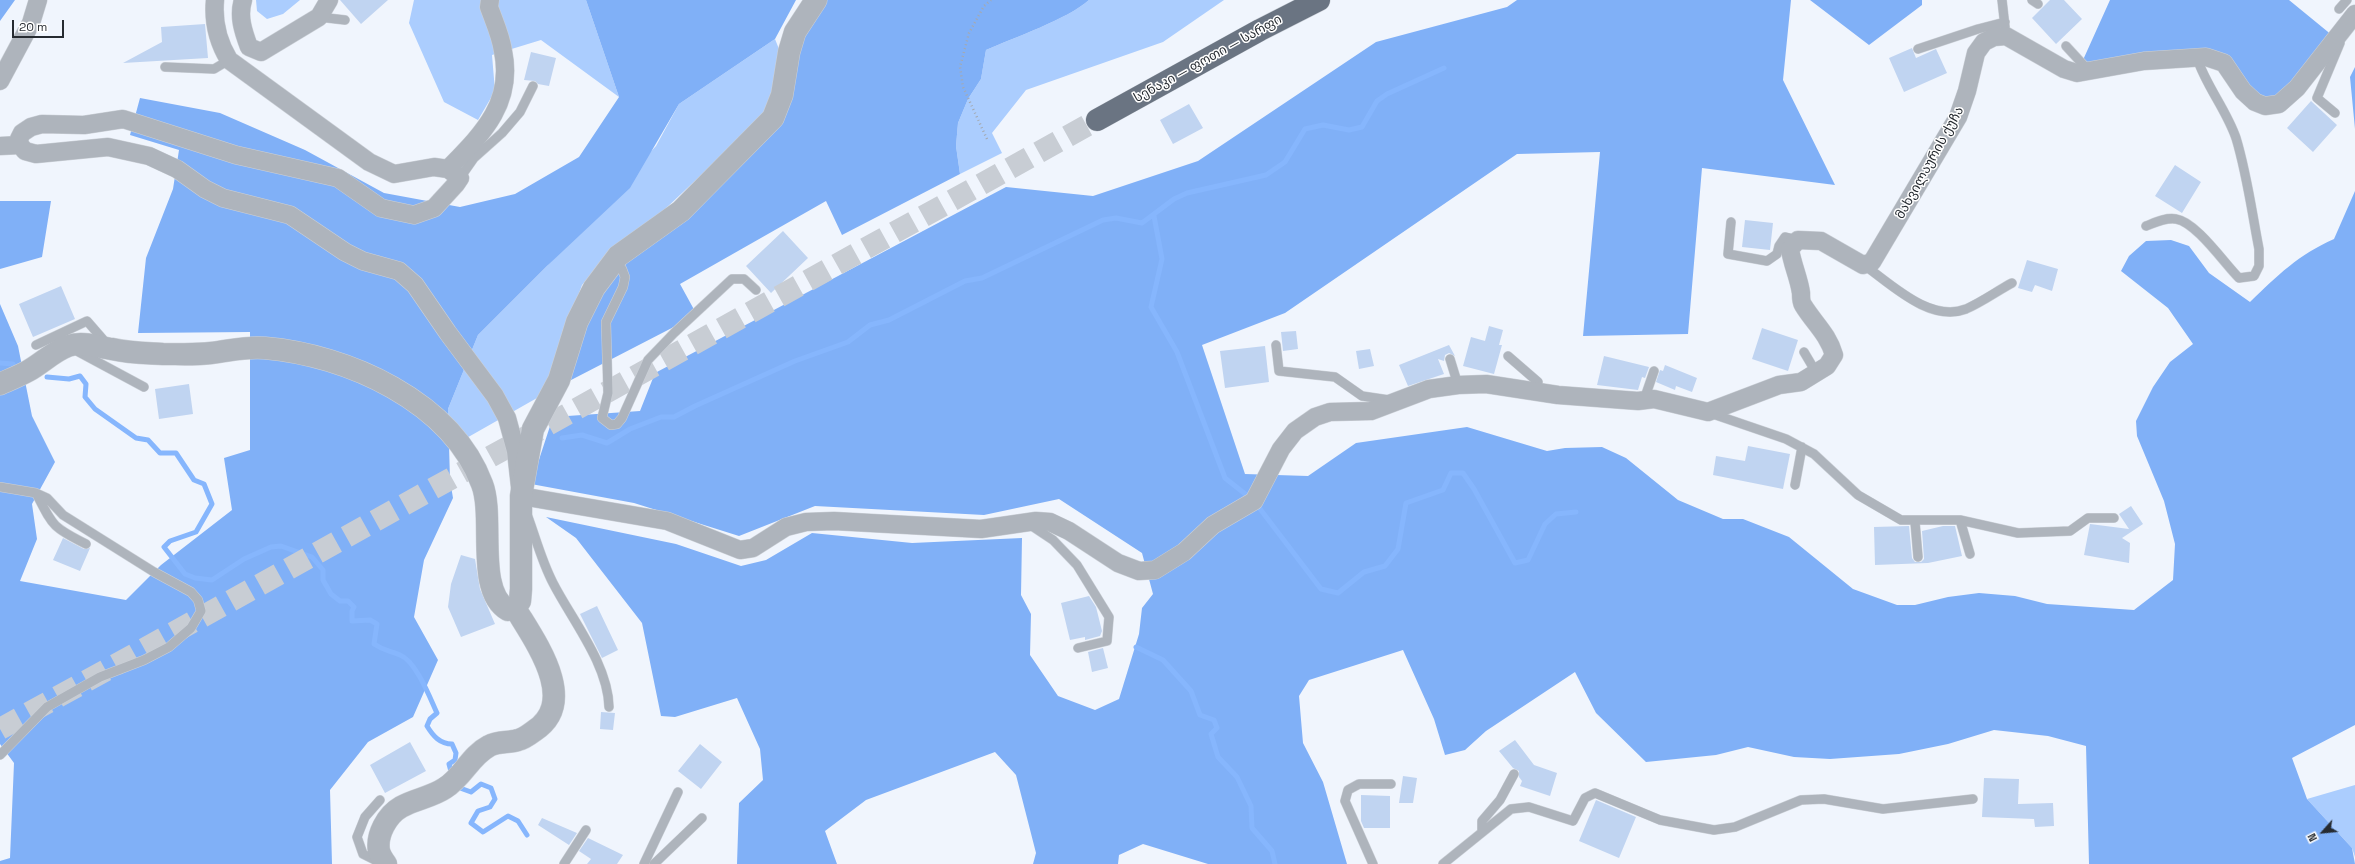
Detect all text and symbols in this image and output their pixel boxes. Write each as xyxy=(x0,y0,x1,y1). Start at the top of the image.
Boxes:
scale bar xyxy=(14,12,66,38)
street label: სენაკი — ფოთი — სარფი xyxy=(1131,12,1285,106)
text: 20 m xyxy=(19,19,47,35)
street label: მახვილაურის ქუჩა xyxy=(1893,104,1967,222)
north arrow xyxy=(2303,812,2343,852)
text: N xyxy=(2304,831,2320,844)

